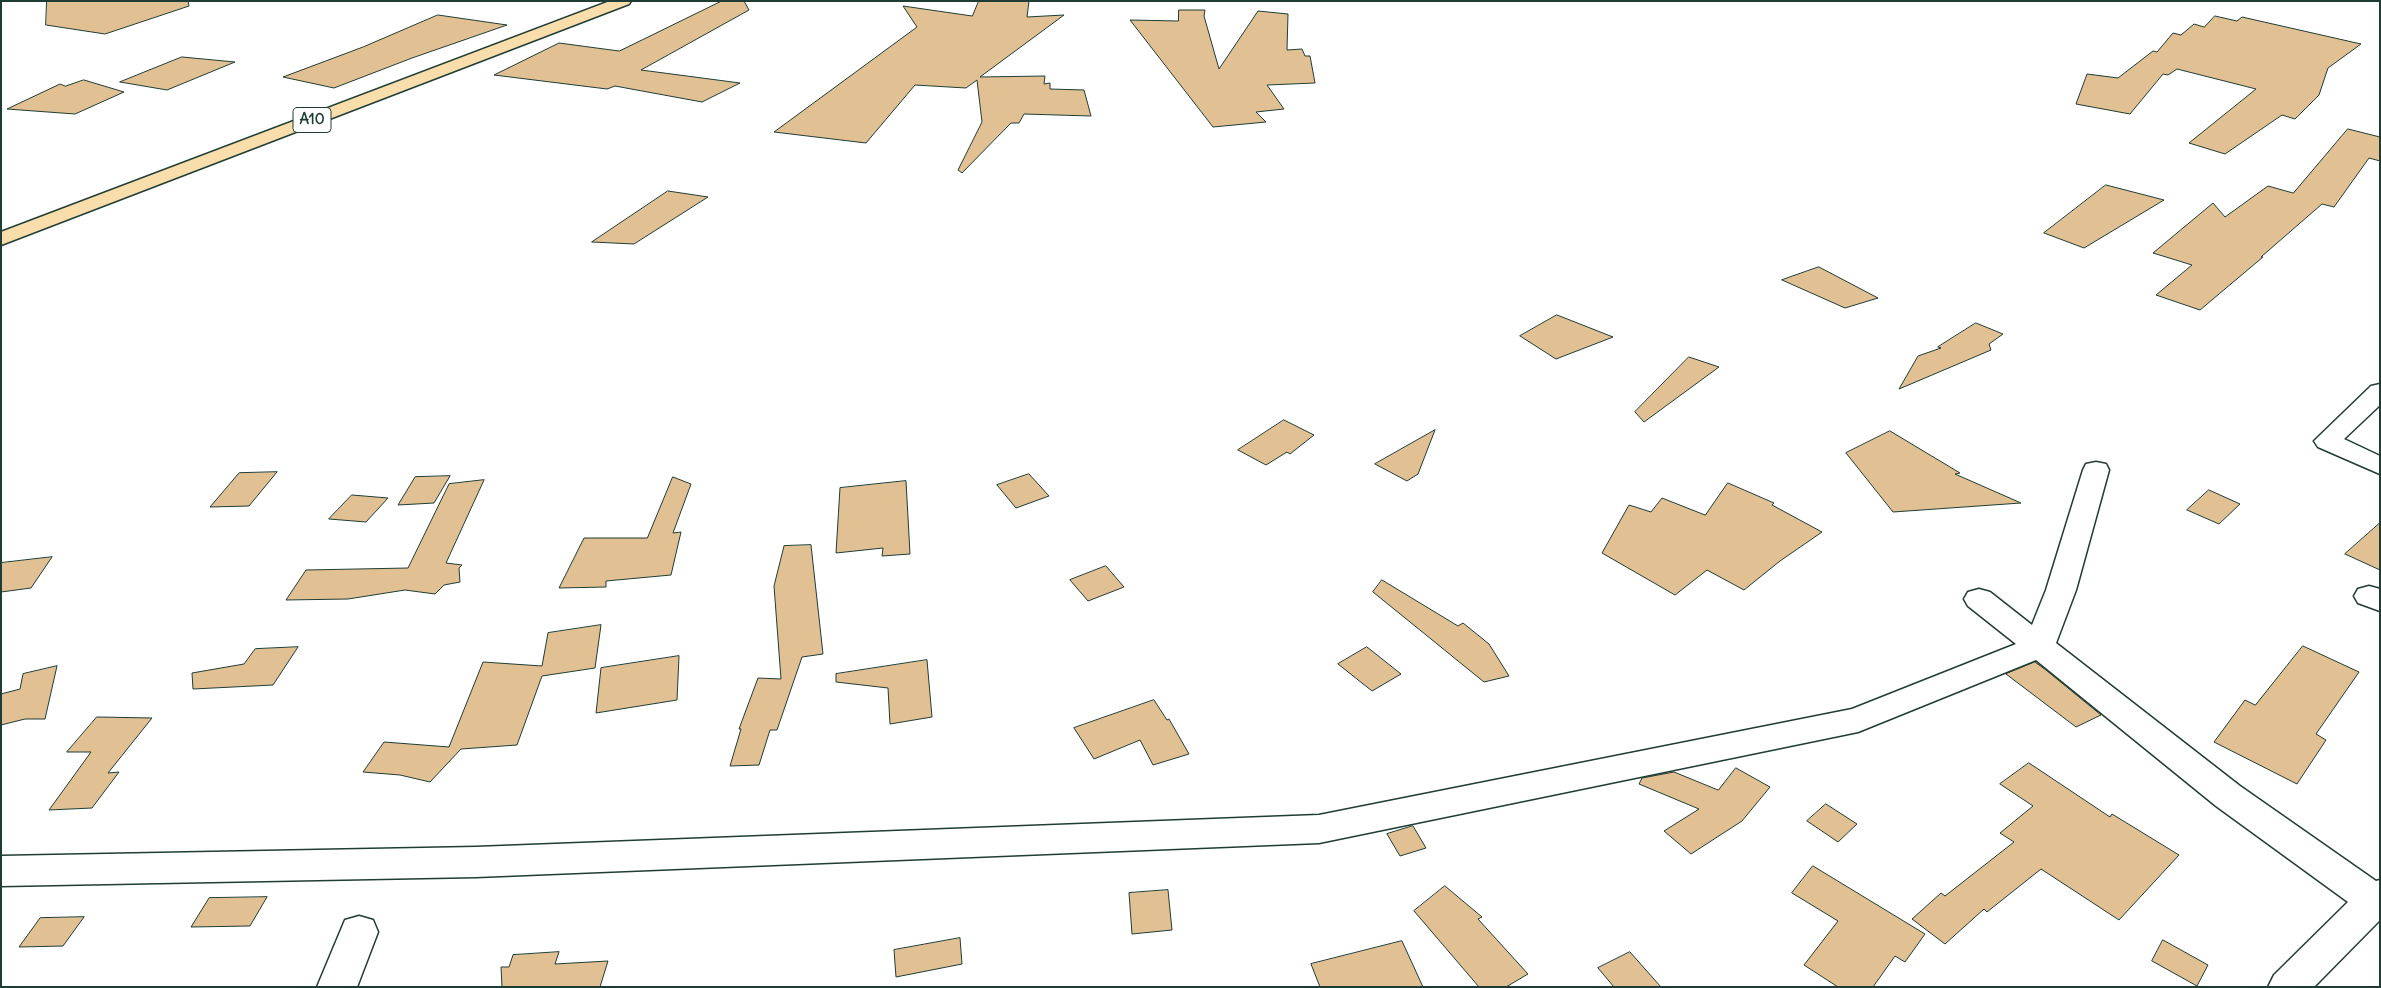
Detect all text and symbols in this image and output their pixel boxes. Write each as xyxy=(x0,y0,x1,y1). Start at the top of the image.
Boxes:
road number: A10 xyxy=(293,108,331,132)

